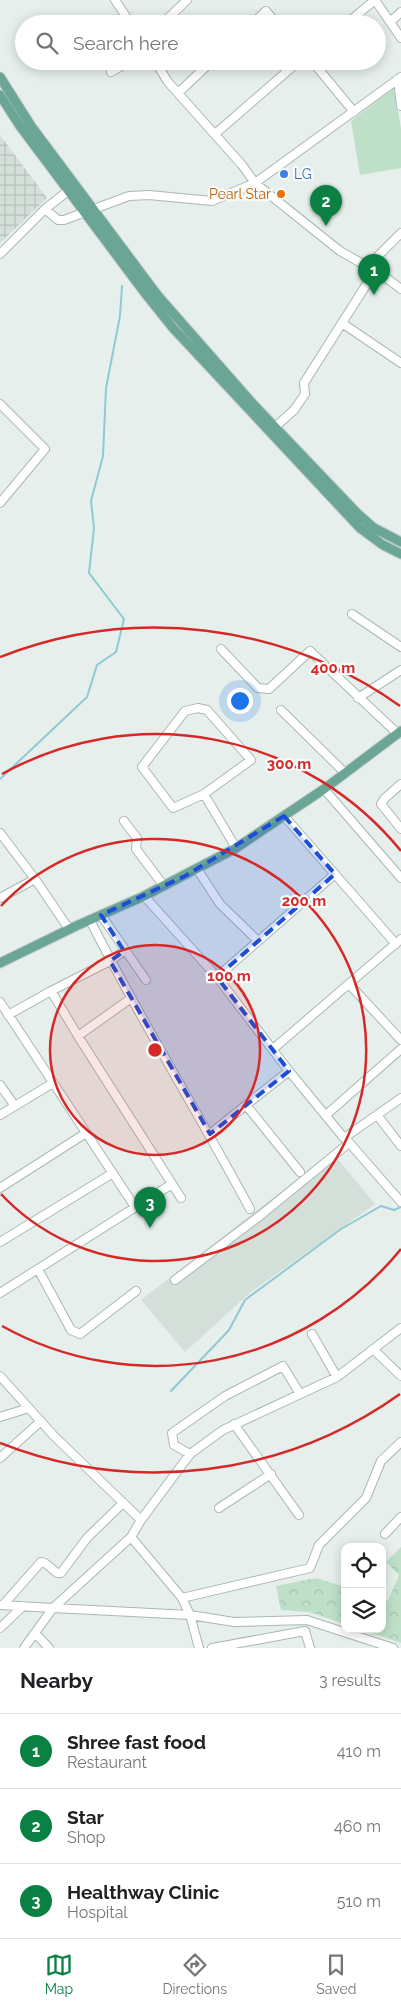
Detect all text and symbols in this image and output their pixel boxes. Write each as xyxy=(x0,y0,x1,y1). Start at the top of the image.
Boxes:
search box xyxy=(15,15,386,70)
icon: search xyxy=(33,29,61,57)
text: Search here xyxy=(73,32,179,54)
place label: LG xyxy=(294,166,312,182)
marker: LG xyxy=(278,168,290,180)
pin: 2 xyxy=(310,185,342,226)
place label: Pearl Star xyxy=(209,186,271,202)
marker: Pearl Star xyxy=(275,188,287,200)
pin: 1 xyxy=(358,254,390,295)
text: 400 m xyxy=(311,659,355,677)
your location xyxy=(227,688,253,714)
text: 300 m xyxy=(267,755,311,773)
text: 200 m xyxy=(282,892,326,910)
text: 100 m xyxy=(207,967,251,985)
centre of rings xyxy=(146,1041,164,1059)
pin: 3 xyxy=(134,1187,166,1228)
map controls xyxy=(341,1543,386,1633)
button: locate xyxy=(341,1543,386,1588)
button: layers xyxy=(341,1588,386,1633)
text: Nearby xyxy=(20,1668,93,1693)
text: 3 results xyxy=(319,1671,381,1690)
text: Shree fast food xyxy=(67,1731,206,1753)
text: 1 xyxy=(32,1742,40,1761)
text: 410 m xyxy=(337,1742,381,1761)
text: Restaurant xyxy=(67,1753,147,1772)
text: Star xyxy=(67,1806,104,1828)
text: 2 xyxy=(31,1817,41,1836)
text: 460 m xyxy=(334,1817,381,1836)
text: Shop xyxy=(67,1828,105,1847)
text: Healthway Clinic xyxy=(67,1881,219,1903)
text: 3 xyxy=(32,1892,40,1911)
text: 510 m xyxy=(337,1892,381,1911)
text: Hospital xyxy=(67,1903,128,1922)
tab: Map xyxy=(45,1951,73,1997)
tab: Directions xyxy=(162,1951,227,1997)
tab: Saved xyxy=(316,1951,356,1997)

